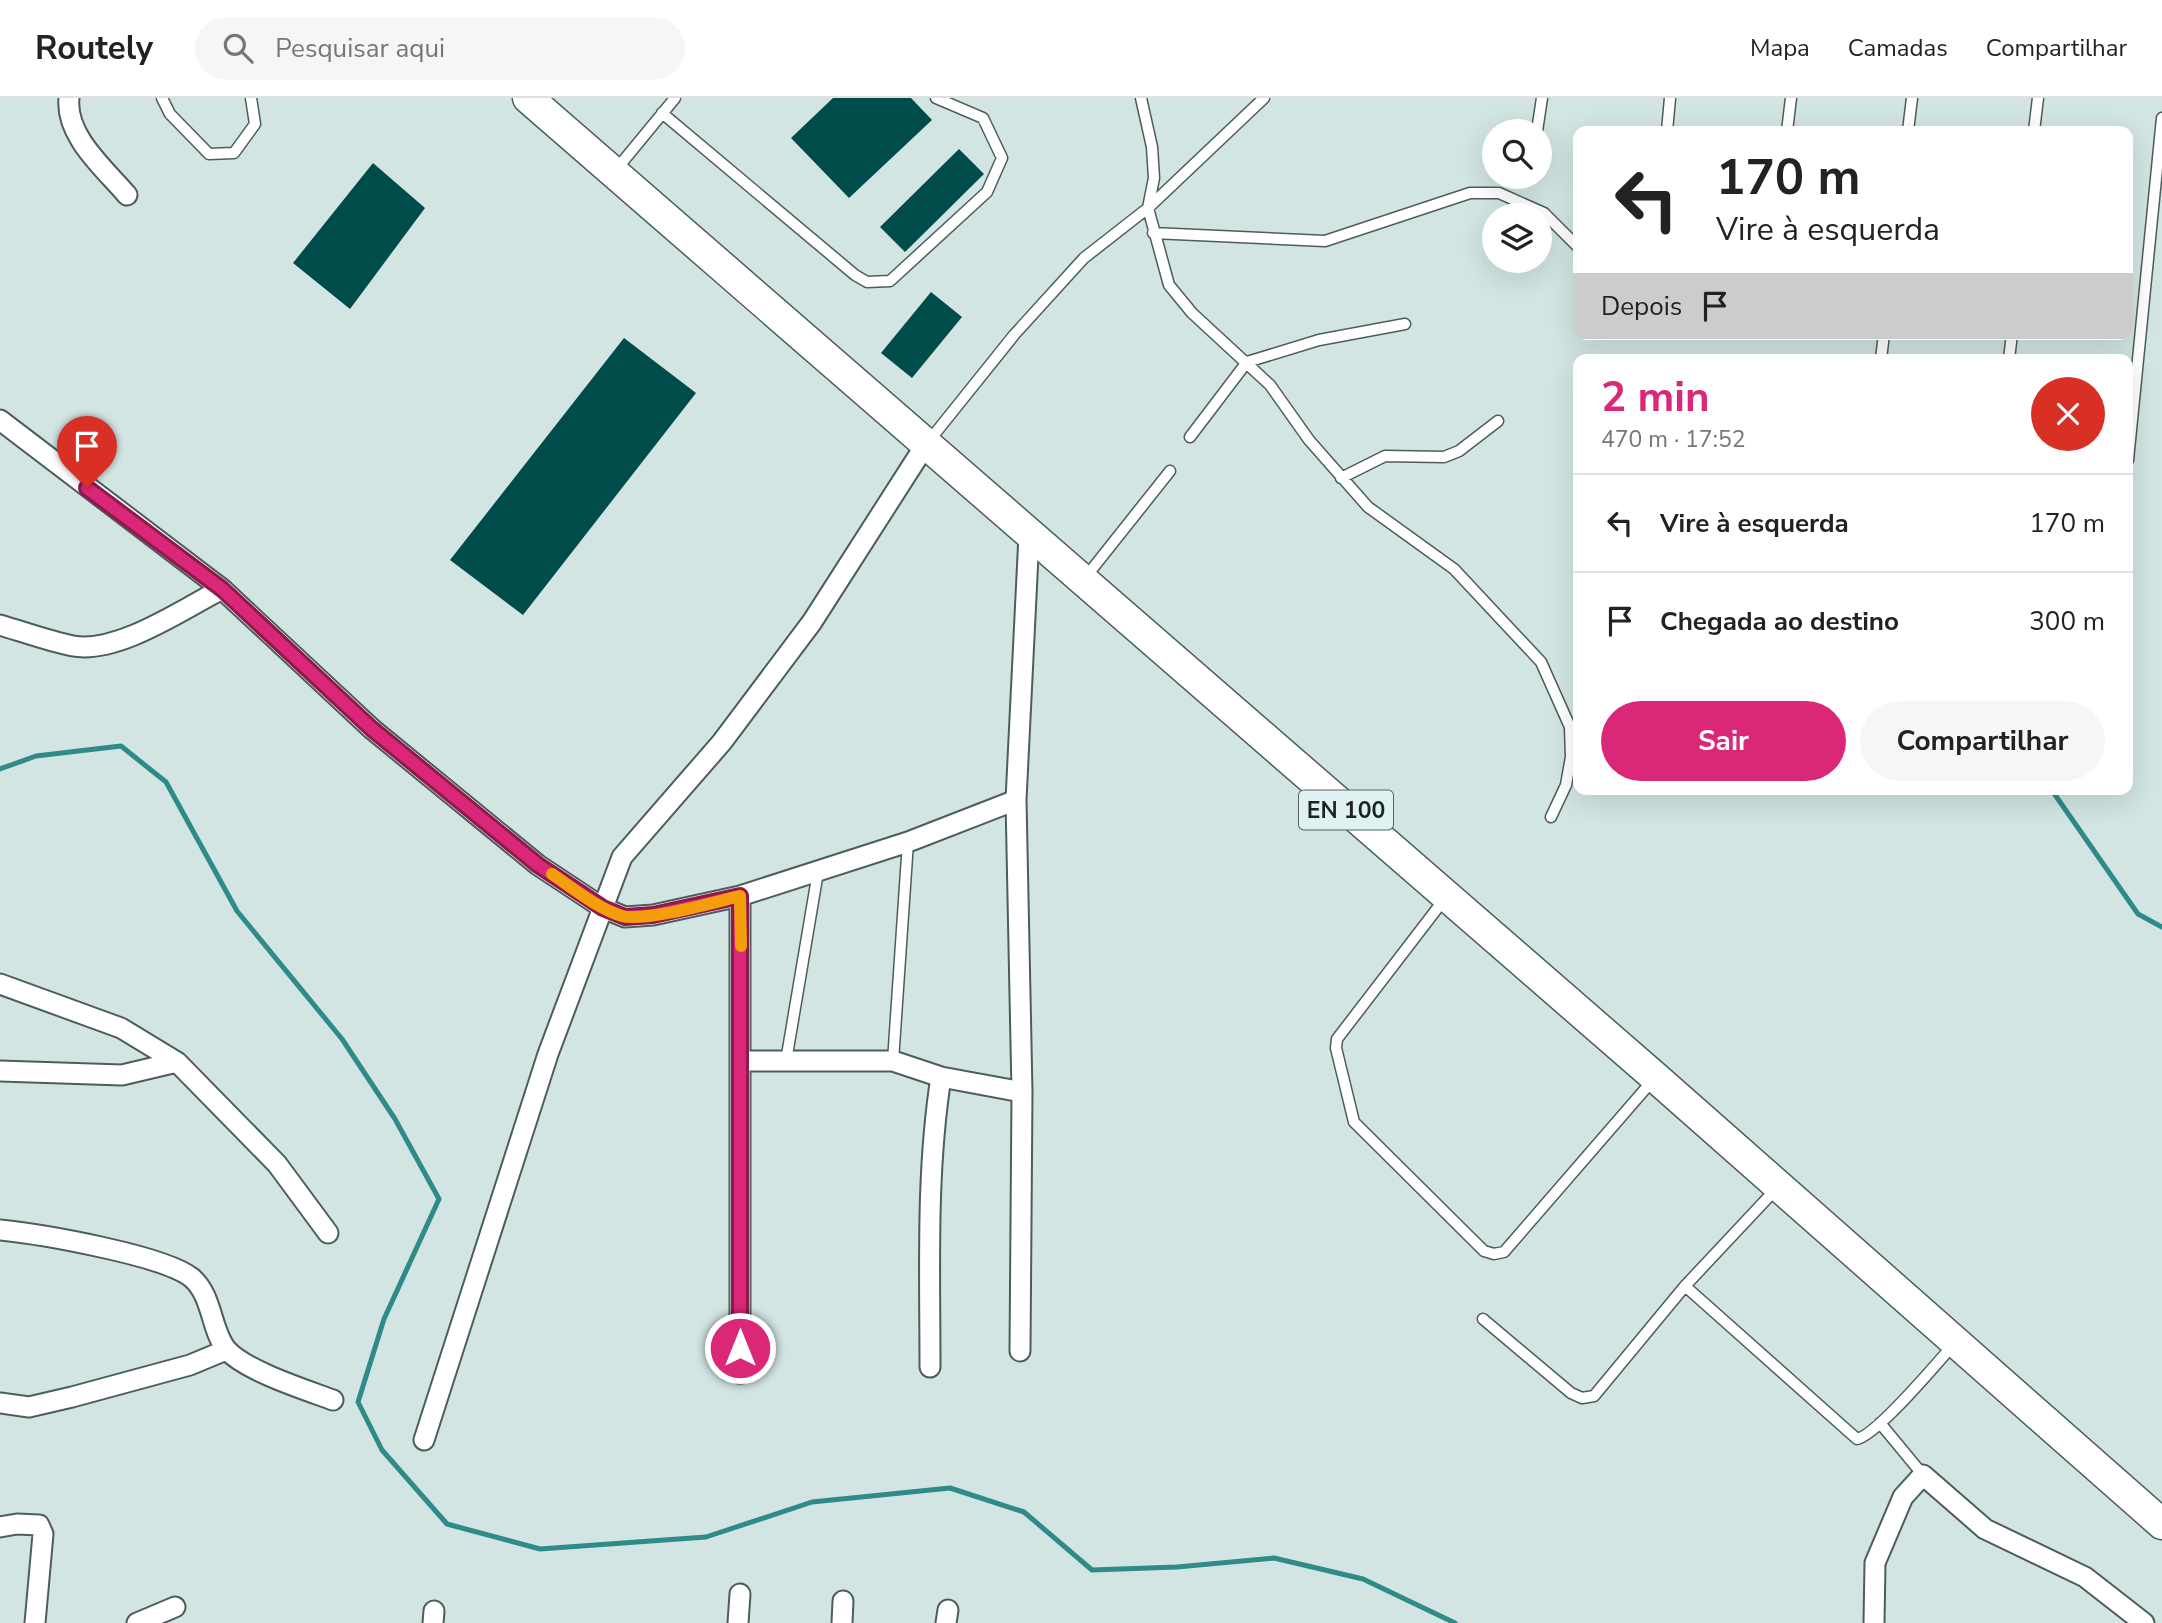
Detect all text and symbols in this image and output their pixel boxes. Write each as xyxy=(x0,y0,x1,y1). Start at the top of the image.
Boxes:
search box xyxy=(195,17,685,80)
text: Routely xyxy=(35,26,153,71)
icon: search xyxy=(219,29,257,67)
text: Pesquisar aqui xyxy=(275,31,445,66)
text: Mapa xyxy=(1750,32,1810,64)
text: Camadas xyxy=(1848,32,1948,64)
text: Compartilhar xyxy=(1986,32,2127,64)
map controls xyxy=(1482,119,1552,273)
button: search xyxy=(1482,119,1552,189)
text: 170 m xyxy=(1716,144,1860,211)
icon: left xyxy=(1601,154,1692,245)
button: layers xyxy=(1482,203,1552,273)
text: Vire à esquerda xyxy=(1716,208,1940,251)
icon: arrive xyxy=(1696,287,1734,325)
text: Depois xyxy=(1601,289,1682,324)
text: 2 min xyxy=(1601,369,1710,426)
button: close xyxy=(2031,377,2105,451)
pin xyxy=(57,416,117,488)
text: 470 m · 17:52 xyxy=(1601,424,1746,455)
icon: arrive xyxy=(68,427,106,465)
icon: left xyxy=(1601,504,1639,542)
text: Vire à esquerda xyxy=(1660,506,1849,541)
text: 170 m xyxy=(2029,506,2105,541)
icon: arrive xyxy=(1601,602,1639,640)
text: Chegada ao destino xyxy=(1660,604,1899,639)
text: 300 m xyxy=(2029,604,2105,639)
button: Sair xyxy=(1601,701,1846,781)
button: Compartilhar xyxy=(1860,701,2105,781)
road number: EN 100 xyxy=(1299,790,1393,830)
position arrow xyxy=(703,1311,777,1385)

